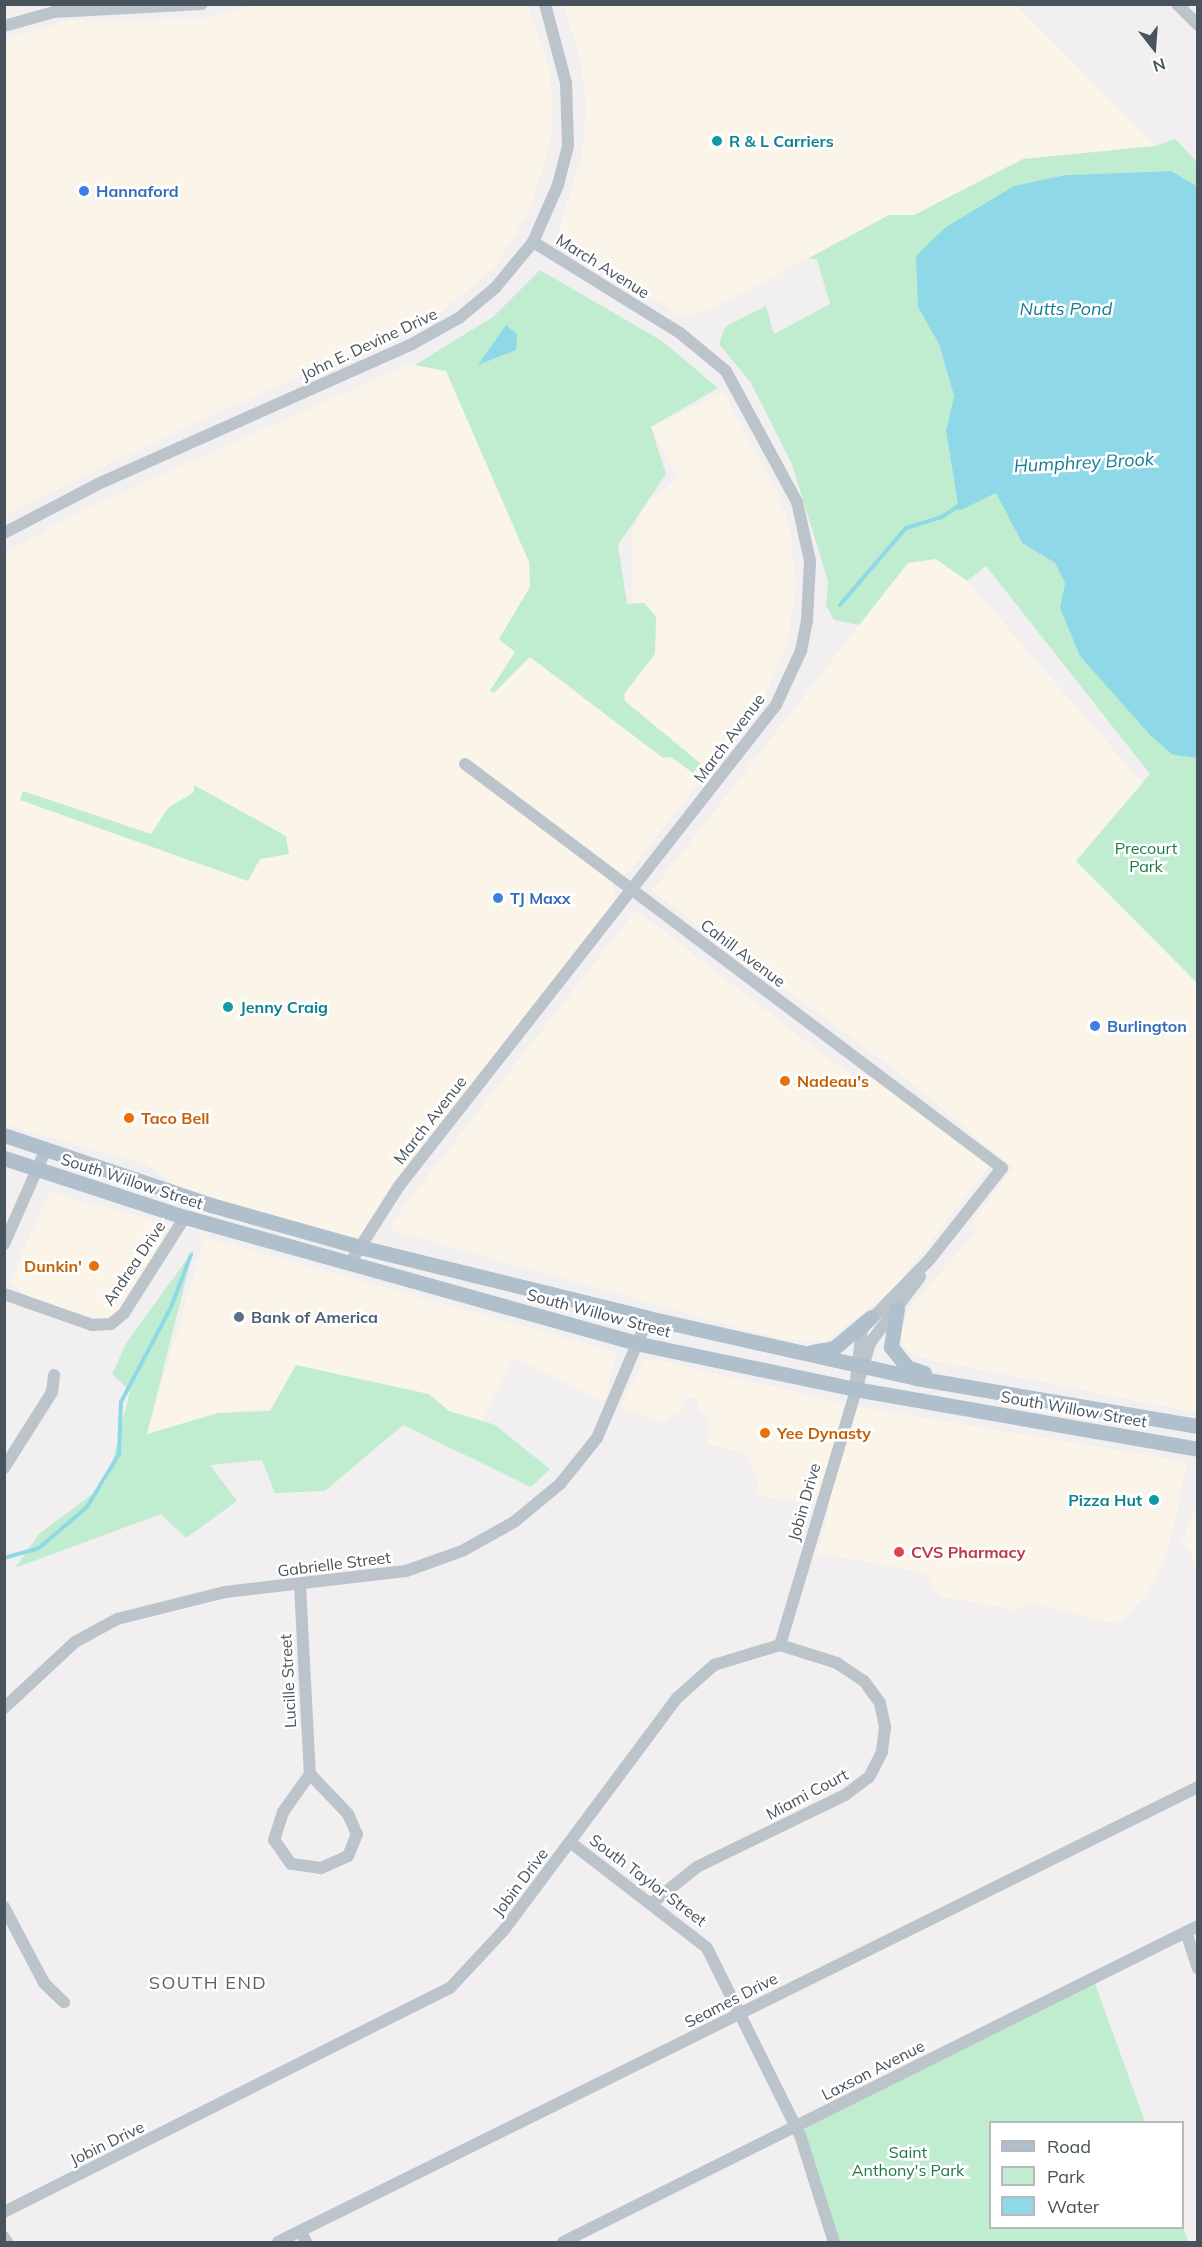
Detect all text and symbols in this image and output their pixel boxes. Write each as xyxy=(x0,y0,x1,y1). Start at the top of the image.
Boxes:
north arrow xyxy=(1124,18,1184,78)
text: N xyxy=(1151,54,1168,77)
place label: R & L Carriers xyxy=(729,131,834,151)
marker: R & L Carriers xyxy=(710,134,724,148)
place label: Hannaford xyxy=(96,181,179,201)
marker: Hannaford xyxy=(77,184,91,198)
street label: March Avenue xyxy=(553,230,653,302)
water label: Nutts Pond xyxy=(1020,298,1112,320)
street label: John E. Devine Drive xyxy=(298,304,440,384)
water label: Humphrey Brook xyxy=(1013,449,1155,477)
street label: March Avenue xyxy=(689,690,769,786)
park label: Precourt Park xyxy=(1115,838,1177,876)
place label: TJ Maxx xyxy=(510,888,571,908)
marker: TJ Maxx xyxy=(491,891,505,905)
street label: Cahill Avenue xyxy=(697,915,789,991)
place label: Jenny Craig xyxy=(240,997,328,1017)
marker: Jenny Craig xyxy=(221,1000,235,1014)
place label: Burlington xyxy=(1107,1016,1187,1036)
marker: Burlington xyxy=(1088,1019,1102,1033)
place label: Nadeau's xyxy=(797,1071,869,1091)
street label: March Avenue xyxy=(390,1072,470,1168)
marker: Nadeau's xyxy=(778,1074,792,1088)
place label: Taco Bell xyxy=(141,1108,209,1128)
marker: Taco Bell xyxy=(122,1111,136,1125)
street label: South Willow Street xyxy=(59,1149,205,1213)
street label: Andrea Drive xyxy=(99,1217,169,1309)
place label: Dunkin' xyxy=(24,1256,82,1276)
marker: Dunkin' xyxy=(87,1259,101,1273)
street label: South Willow Street xyxy=(525,1285,673,1341)
place label: Bank of America xyxy=(251,1307,378,1327)
marker: Bank of America xyxy=(232,1310,246,1324)
street label: South Willow Street xyxy=(999,1387,1149,1431)
place label: Yee Dynasty xyxy=(777,1423,871,1443)
marker: Yee Dynasty xyxy=(758,1426,772,1440)
street label: Jobin Drive xyxy=(784,1461,824,1543)
place label: Pizza Hut xyxy=(1068,1490,1142,1510)
marker: Pizza Hut xyxy=(1147,1493,1161,1507)
place label: CVS Pharmacy xyxy=(911,1542,1025,1562)
marker: CVS Pharmacy xyxy=(892,1545,906,1559)
street label: Gabrielle Street xyxy=(276,1548,392,1580)
street label: Lucille Street xyxy=(276,1633,300,1729)
street label: Miami Court xyxy=(763,1764,851,1824)
street label: South Taylor Street xyxy=(586,1830,710,1930)
street label: Jobin Drive xyxy=(488,1844,552,1920)
street label: Seames Drive xyxy=(681,1968,781,2032)
district label: SOUTH END xyxy=(149,1972,267,1994)
street label: Laxson Avenue xyxy=(818,2036,928,2104)
street label: Jobin Drive xyxy=(67,2117,147,2169)
legend xyxy=(989,2121,1184,2229)
text: Road xyxy=(1047,2135,1091,2158)
park label: Saint Anthony's Park xyxy=(852,2142,964,2180)
text: Park xyxy=(1047,2165,1085,2188)
text: Water xyxy=(1047,2195,1099,2218)

